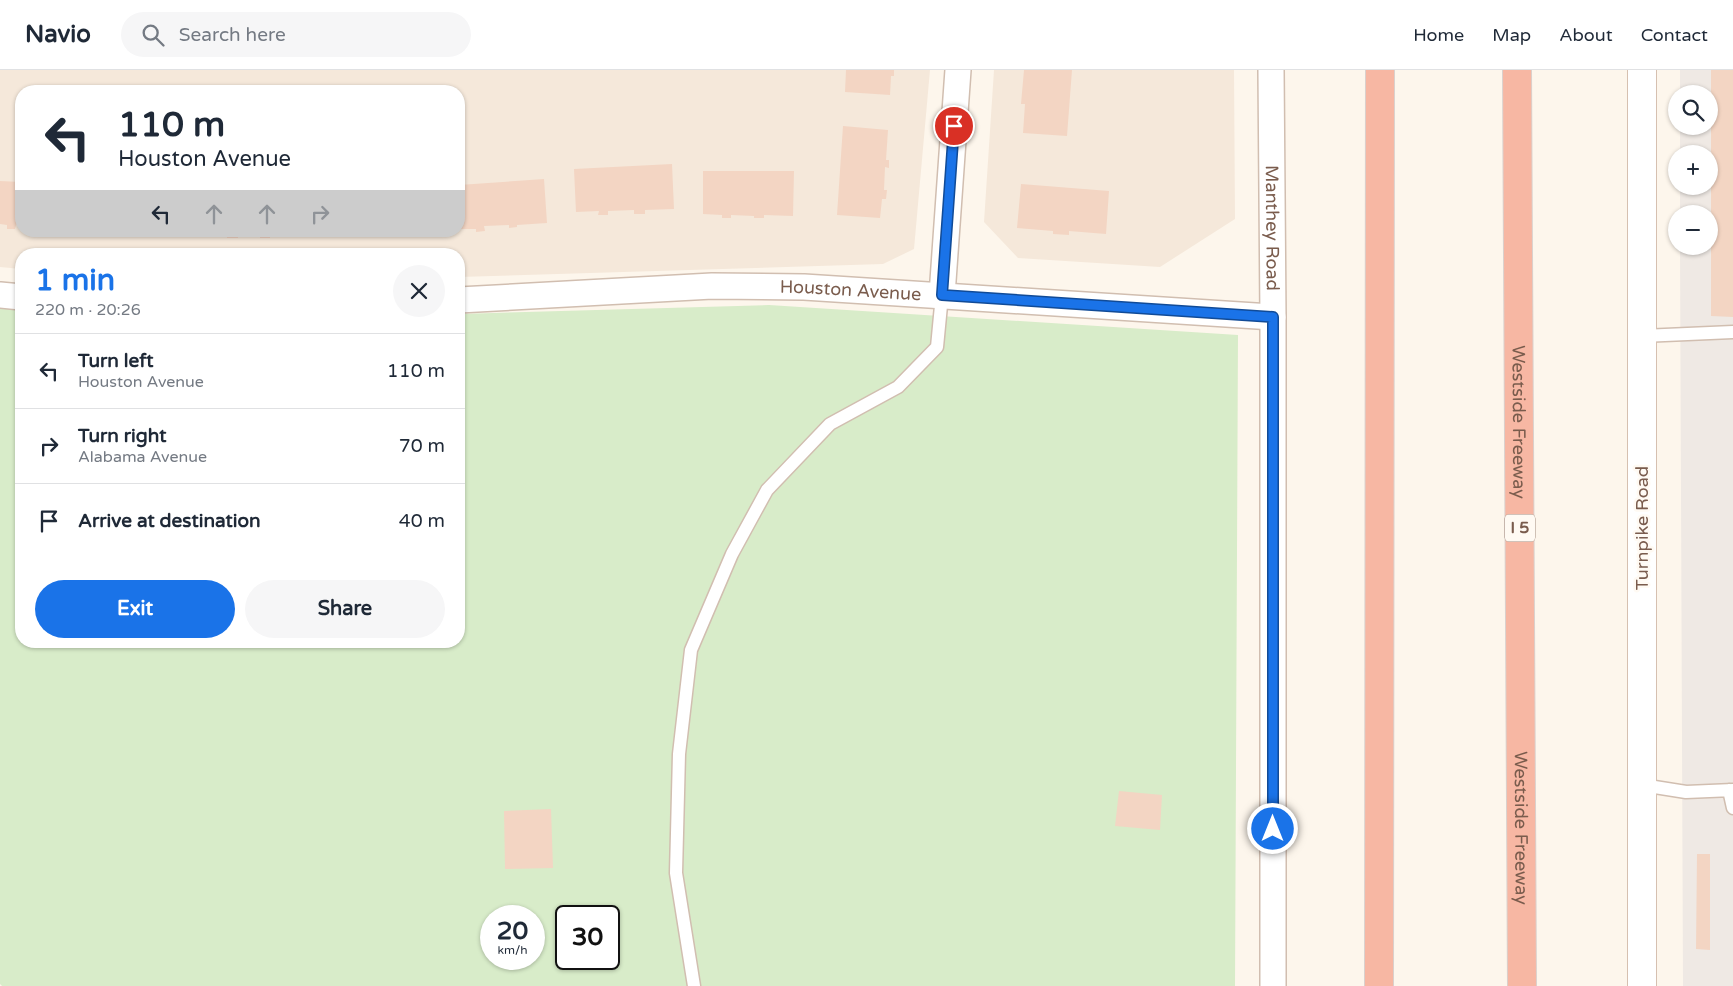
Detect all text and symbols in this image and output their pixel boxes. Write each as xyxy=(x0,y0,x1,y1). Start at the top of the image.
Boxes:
search box xyxy=(121,12,471,57)
text: Navio xyxy=(25,20,91,49)
icon: search xyxy=(139,21,167,49)
text: Search here xyxy=(179,24,286,46)
text: Home xyxy=(1413,24,1464,46)
text: Map xyxy=(1492,24,1531,46)
text: About xyxy=(1559,24,1613,46)
text: Contact xyxy=(1641,24,1708,46)
map controls xyxy=(1668,85,1718,255)
button: search xyxy=(1668,85,1718,135)
text: 110 m xyxy=(118,104,225,146)
icon: left xyxy=(35,105,100,170)
pin xyxy=(933,105,975,147)
icon: arrive xyxy=(940,112,968,140)
button: + xyxy=(1668,145,1718,195)
text: Houston Avenue xyxy=(118,146,291,172)
street label: Manthey Road xyxy=(1261,165,1284,291)
icon: left xyxy=(147,200,175,228)
icon: ahead xyxy=(200,200,228,228)
icon: ahead xyxy=(253,200,281,228)
icon: right xyxy=(306,200,334,228)
button: − xyxy=(1668,205,1718,255)
text: 1 min xyxy=(35,262,115,299)
button: close xyxy=(393,265,445,317)
street label: Houston Avenue xyxy=(780,276,922,305)
text: 220 m · 20:26 xyxy=(35,300,141,320)
street label: Westside Freeway xyxy=(1508,345,1530,499)
text: Turn left xyxy=(78,350,154,372)
icon: left xyxy=(35,357,63,385)
text: 110 m xyxy=(387,360,445,382)
text: Houston Avenue xyxy=(78,372,204,392)
text: Turn right xyxy=(78,425,166,447)
icon: right xyxy=(35,432,63,460)
text: 70 m xyxy=(399,435,445,457)
text: Alabama Avenue xyxy=(78,447,207,467)
street label: Turnpike Road xyxy=(1631,466,1653,590)
icon: arrive xyxy=(35,507,63,535)
text: Arrive at destination xyxy=(78,510,261,532)
text: 40 m xyxy=(399,510,445,532)
road number: I 5 xyxy=(1505,514,1535,542)
button: Exit xyxy=(35,580,235,638)
button: Share xyxy=(245,580,445,638)
street label: Westside Freeway xyxy=(1510,751,1533,905)
position arrow xyxy=(1246,802,1298,854)
speed limit sign: 30 xyxy=(555,905,620,970)
text: 20 xyxy=(497,916,528,946)
text: km/h xyxy=(497,943,528,957)

